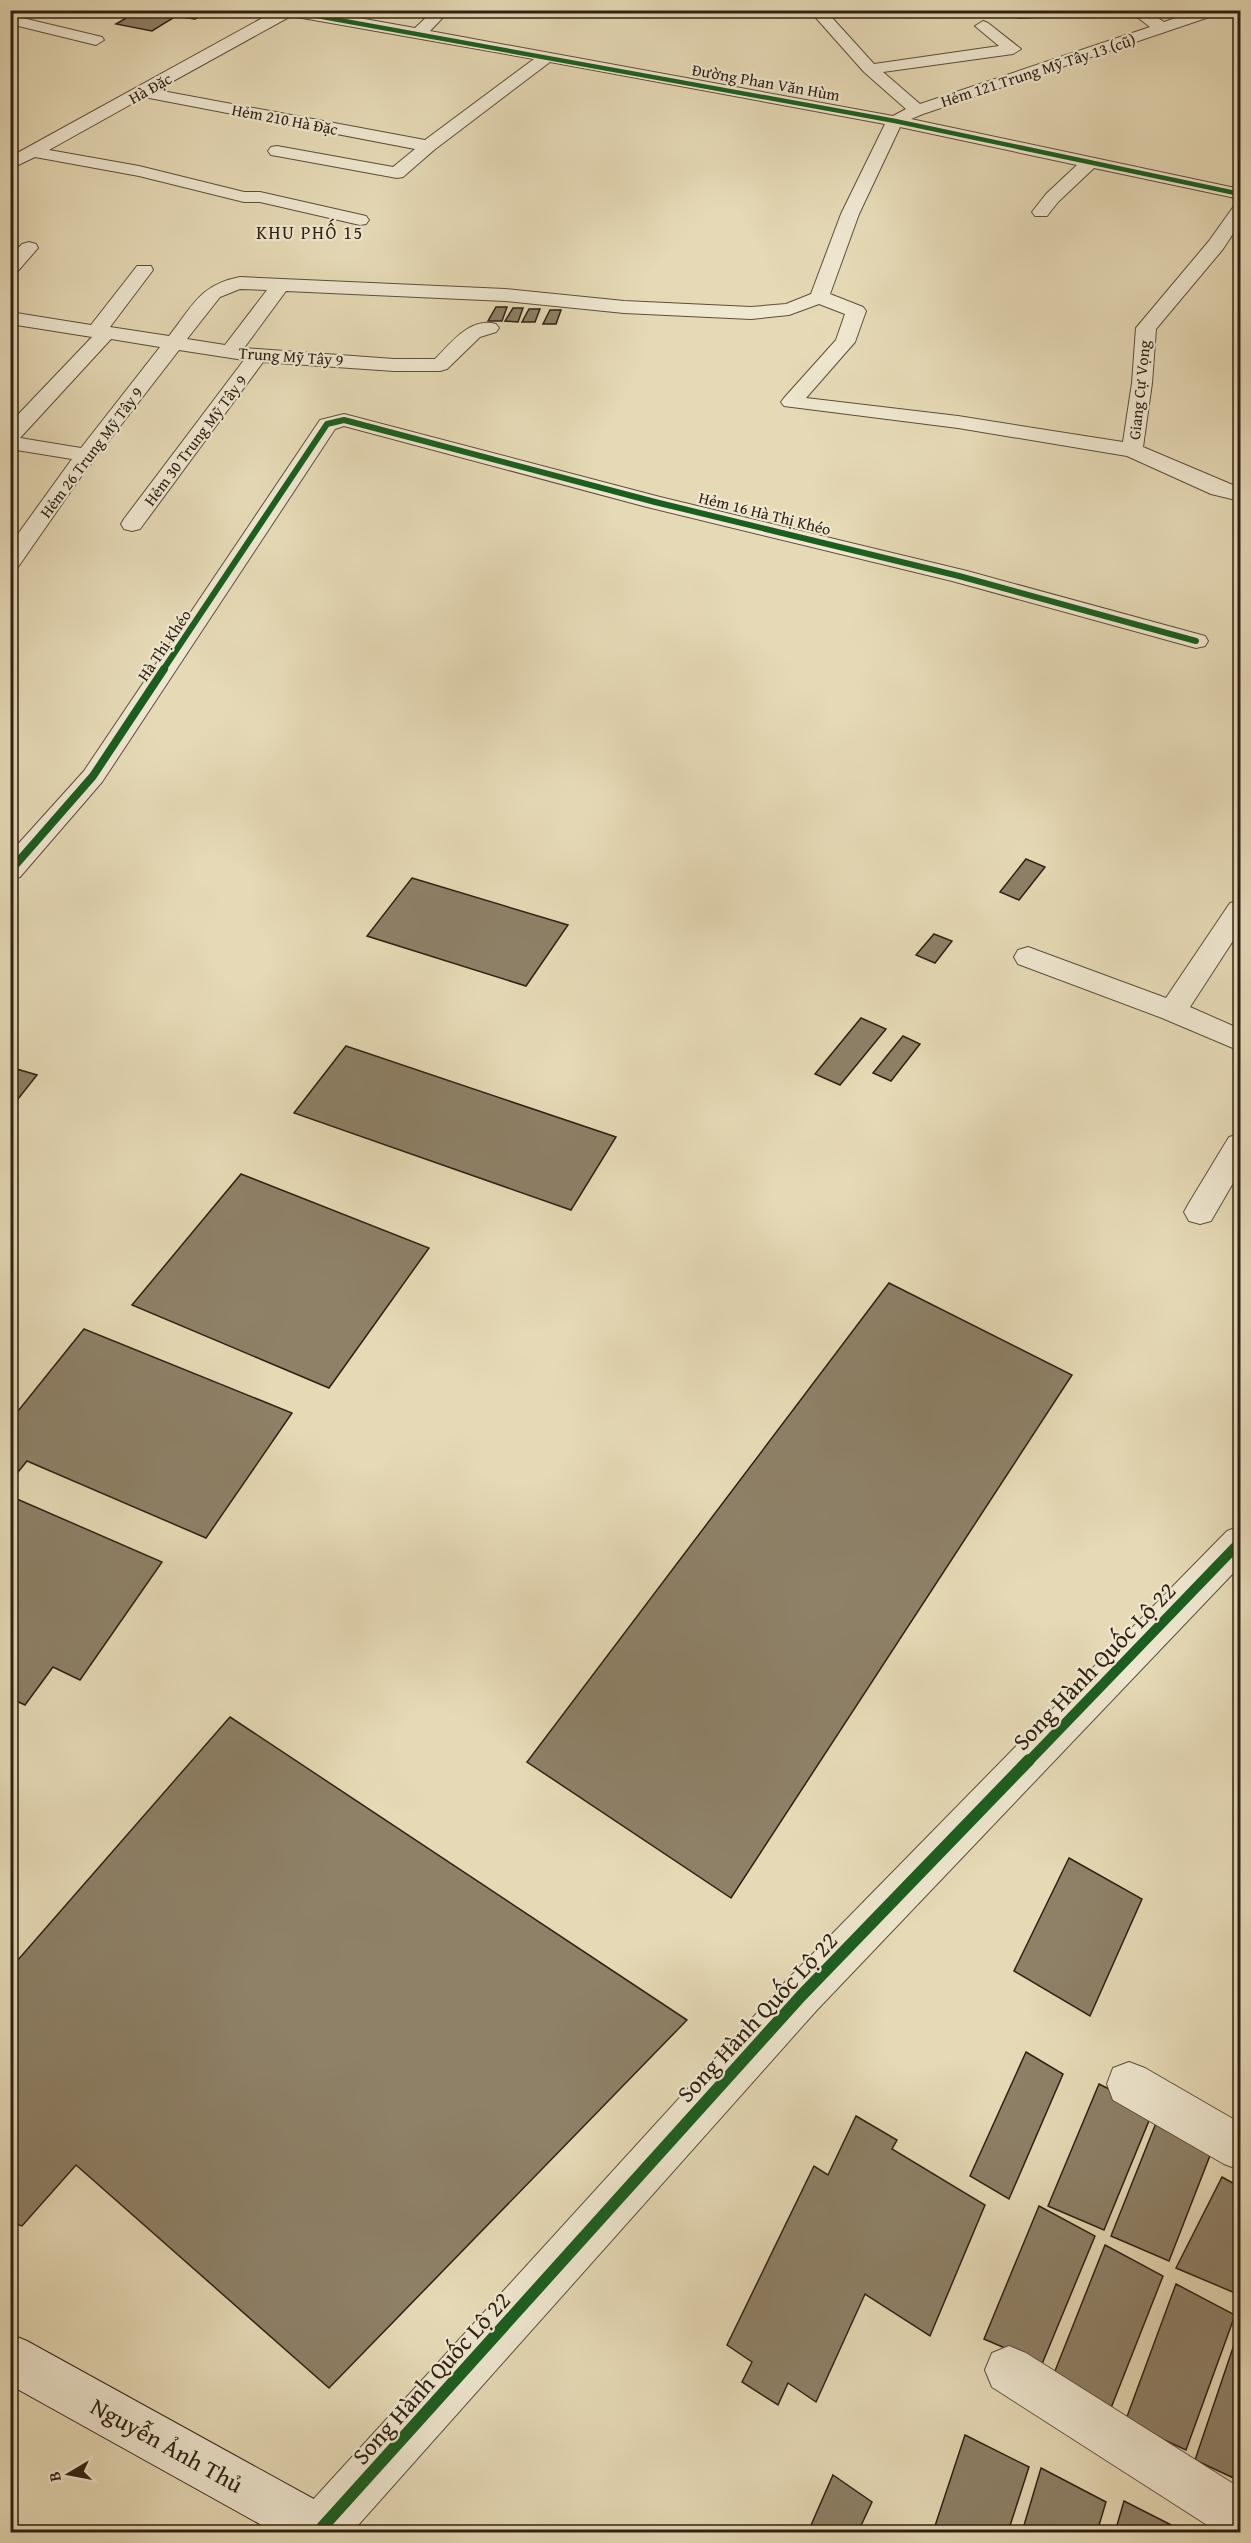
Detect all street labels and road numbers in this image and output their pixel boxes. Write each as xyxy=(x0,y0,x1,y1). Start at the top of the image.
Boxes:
street label: Hẻm 121 Trung Mỹ Tây 13 (cũ) xyxy=(937,27,1139,113)
street label: Đường Phan Văn Hùm xyxy=(690,57,842,107)
street label: Hà Đặc xyxy=(124,66,176,110)
street label: Hẻm 210 Hà Đặc xyxy=(230,97,340,141)
street label: Giang Cự Vọng xyxy=(1122,339,1156,441)
street label: Trung Mỹ Tây 9 xyxy=(238,340,345,372)
street label: Hẻm 30 Trung Mỹ Tây 9 xyxy=(138,369,253,511)
street label: Hẻm 26 Trung Mỹ Tây 9 xyxy=(34,381,149,523)
street label: Hẻm 16 Hà Thị Khéo xyxy=(696,485,834,541)
street label: Hà Thị Khéo xyxy=(131,604,197,686)
street label: Song Hành Quốc Lộ 22 xyxy=(1004,1574,1184,1758)
street label: Song Hành Quốc Lộ 22 xyxy=(668,1924,846,2110)
street label: Song Hành Quốc Lộ 22 xyxy=(344,2284,518,2472)
street label: Nguyễn Ảnh Thủ xyxy=(84,2389,250,2501)

